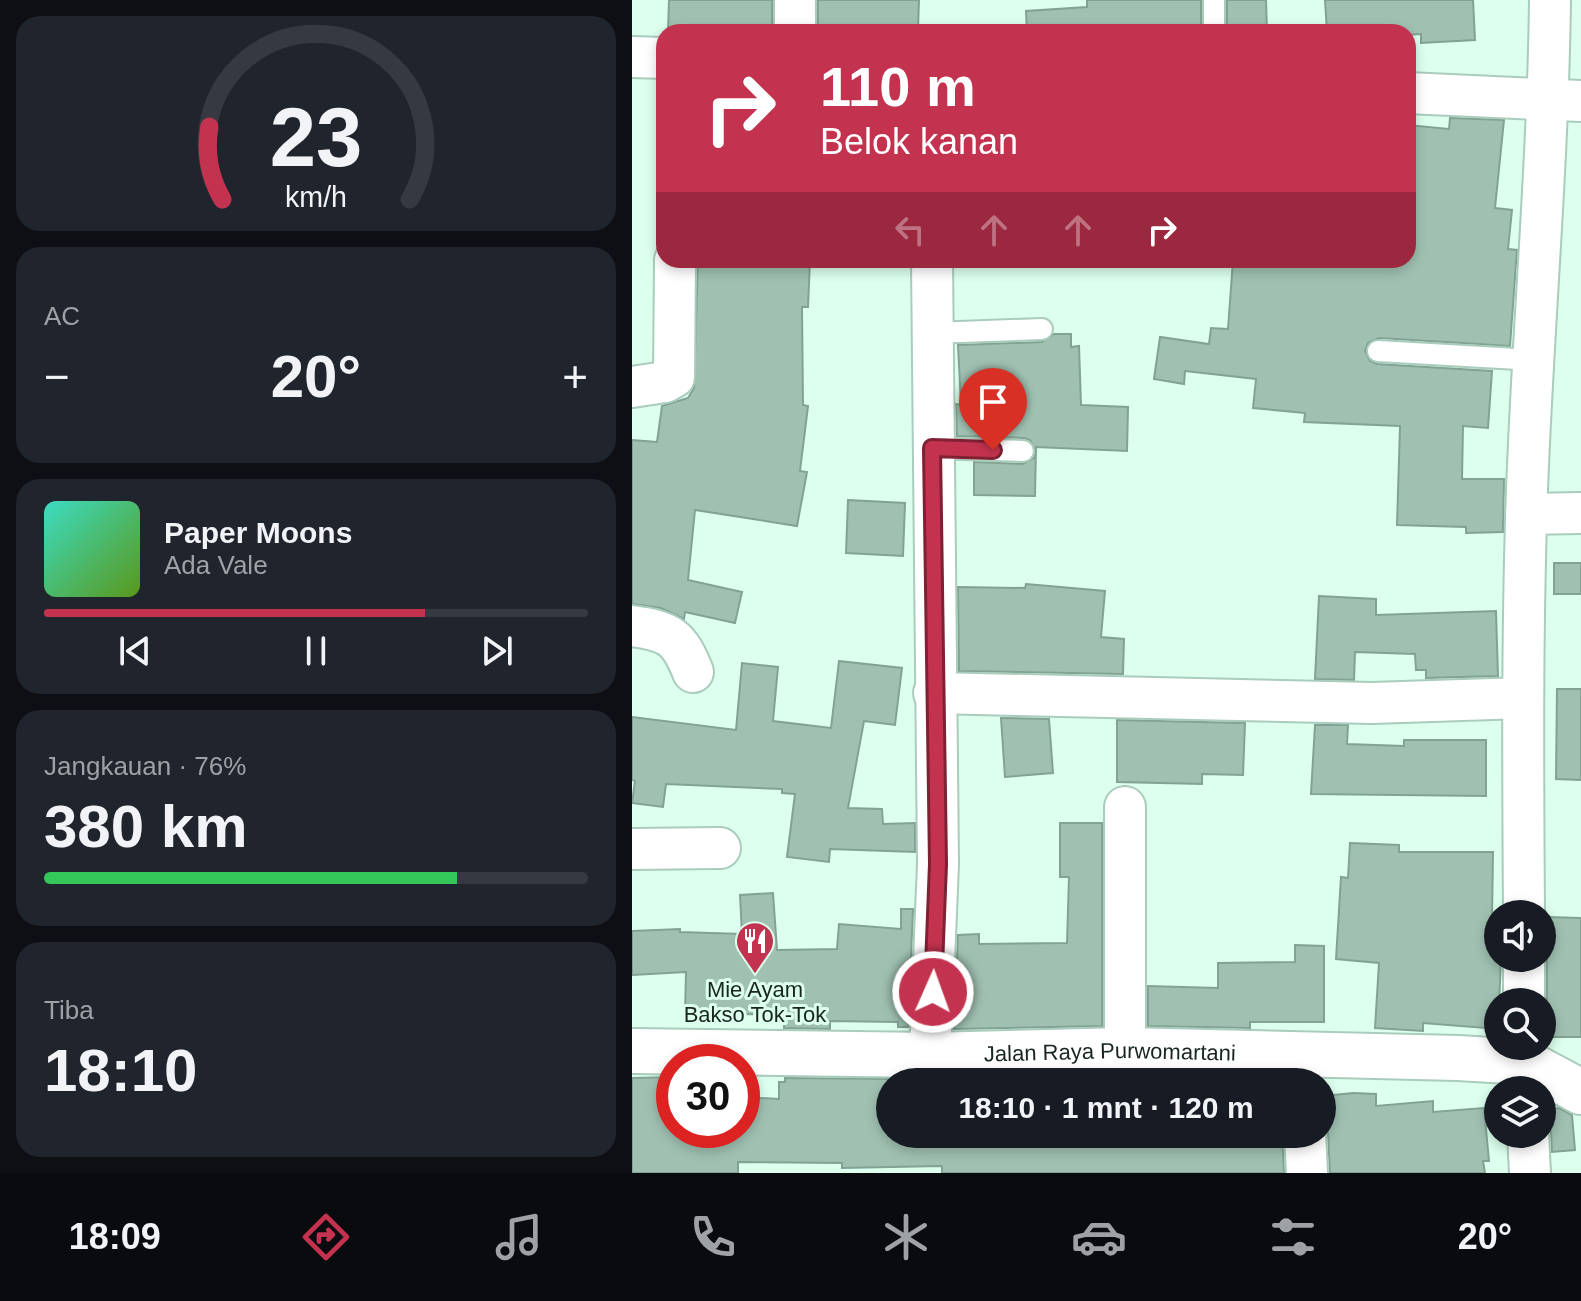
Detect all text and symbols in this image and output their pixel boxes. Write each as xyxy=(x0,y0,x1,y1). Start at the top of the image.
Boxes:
text: 110 m xyxy=(820,55,976,118)
icon: right xyxy=(688,56,792,160)
text: 23 xyxy=(270,90,362,183)
text: Belok kanan xyxy=(820,121,1018,162)
text: km/h xyxy=(285,181,347,213)
icon: left xyxy=(888,208,932,252)
icon: ahead xyxy=(972,208,1016,252)
icon: ahead xyxy=(1056,208,1100,252)
icon: right xyxy=(1140,208,1184,252)
text: AC xyxy=(44,301,80,331)
text: 20° xyxy=(271,343,361,410)
text: − xyxy=(44,352,70,401)
text: + xyxy=(562,352,588,401)
pin xyxy=(959,368,1027,450)
icon: arrive xyxy=(971,380,1015,424)
text: Paper Moons xyxy=(164,516,352,549)
text: Ada Vale xyxy=(164,550,268,580)
icon: previous xyxy=(113,629,157,673)
icon: pause xyxy=(294,629,338,673)
icon: next xyxy=(475,629,519,673)
text: Jangkauan · 76% xyxy=(44,751,246,781)
text: 380 km xyxy=(44,793,248,860)
map controls xyxy=(1484,900,1556,1148)
button: sound xyxy=(1484,900,1556,972)
restaurant icon: Mie Ayam Bakso Tok-Tok xyxy=(734,920,776,975)
position arrow xyxy=(891,950,975,1034)
place label: Mie Ayam Bakso Tok-Tok xyxy=(684,977,827,1027)
button: search xyxy=(1484,988,1556,1060)
text: Tiba xyxy=(44,995,94,1025)
text: 18:10 xyxy=(44,1037,197,1104)
street label: Jalan Raya Purwomartani xyxy=(984,1038,1236,1067)
speed limit sign: 30 xyxy=(656,1044,760,1148)
button: layers xyxy=(1484,1076,1556,1148)
text: 18:10 · 1 mnt · 120 m xyxy=(958,1091,1254,1124)
icon: directions xyxy=(298,1209,354,1265)
icon: music xyxy=(491,1209,547,1265)
icon: phone xyxy=(685,1209,741,1265)
icon: climate xyxy=(878,1209,934,1265)
icon: car xyxy=(1071,1209,1127,1265)
icon: filters xyxy=(1265,1209,1321,1265)
text: 18:09 xyxy=(69,1216,161,1257)
text: 20° xyxy=(1458,1216,1512,1257)

